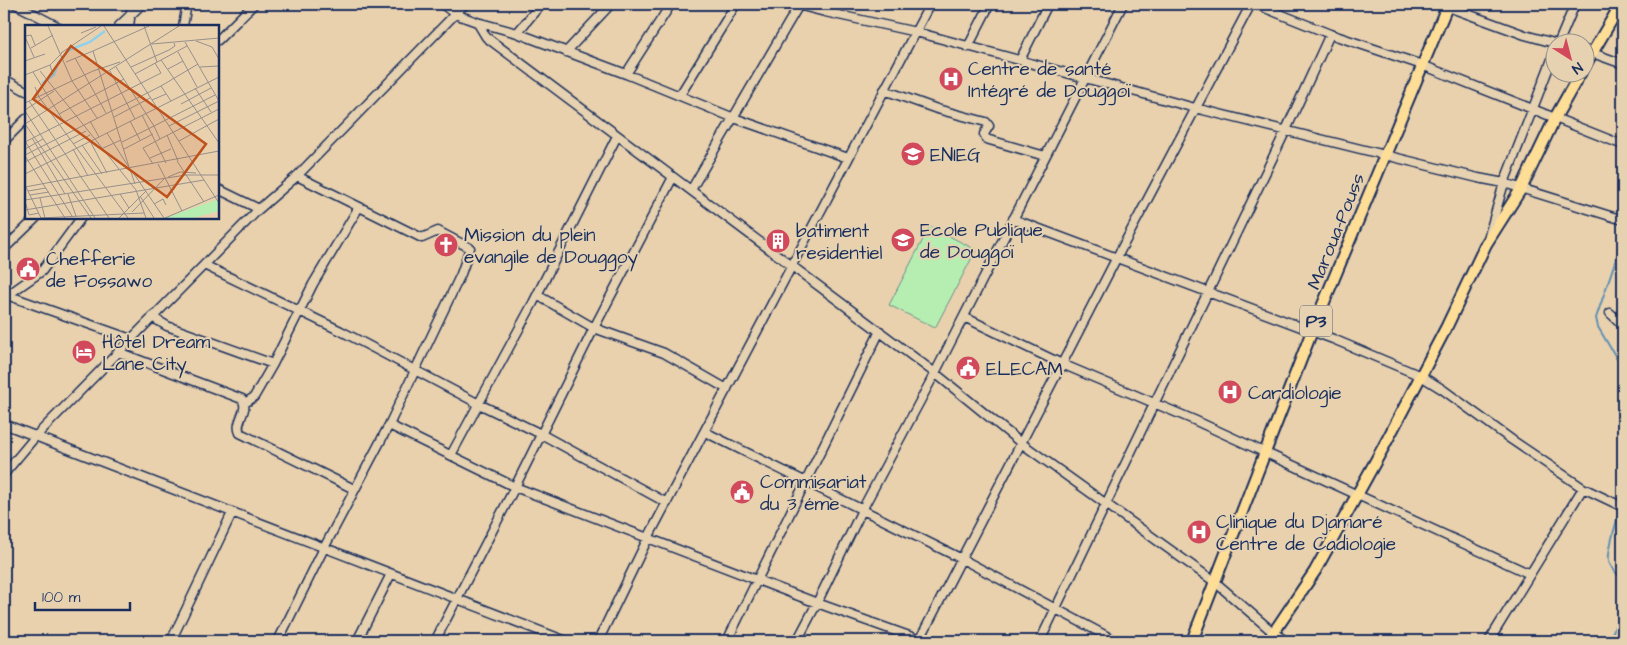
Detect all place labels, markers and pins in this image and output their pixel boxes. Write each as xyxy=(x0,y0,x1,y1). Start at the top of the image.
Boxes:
place label: Centre de santé Intégré de Douggoï xyxy=(968,56,1131,106)
hospital icon: Centre de santé Intégré de Douggoï xyxy=(938,66,964,92)
school or university icon: ENIEG xyxy=(900,141,926,167)
place label: ENIEG xyxy=(930,142,980,169)
place label: Ecole Publique de Douggoï xyxy=(920,217,1043,267)
place label: batiment residentiel xyxy=(796,218,883,267)
place label: Mission du plein evangile de Douggoy xyxy=(464,222,638,272)
school or university icon: Ecole Publique de Douggoï xyxy=(890,227,916,253)
building icon: batiment residentiel xyxy=(765,228,791,254)
church icon: Mission du plein evangile de Douggoy xyxy=(433,232,459,258)
place label: Chefferie de Fossawo xyxy=(46,246,153,295)
public building icon: Chefferie de Fossawo xyxy=(15,256,41,282)
place label: Hôtel Dream Lane City xyxy=(102,329,210,379)
hotel icon: Hôtel Dream Lane City xyxy=(71,339,97,365)
public building icon: ELECAM xyxy=(955,355,981,381)
place label: ELECAM xyxy=(986,356,1063,383)
hospital icon: Cardiologie xyxy=(1217,379,1243,405)
place label: Cardiologie xyxy=(1248,380,1342,408)
place label: Commisariat du 3 éme xyxy=(760,469,867,518)
public building icon: Commisariat du 3 éme xyxy=(729,479,755,505)
place label: Clinique du Djamaré Centre de Cadiologie xyxy=(1216,509,1396,559)
hospital icon: Clinique du Djamaré Centre de Cadiologie xyxy=(1186,519,1212,545)

